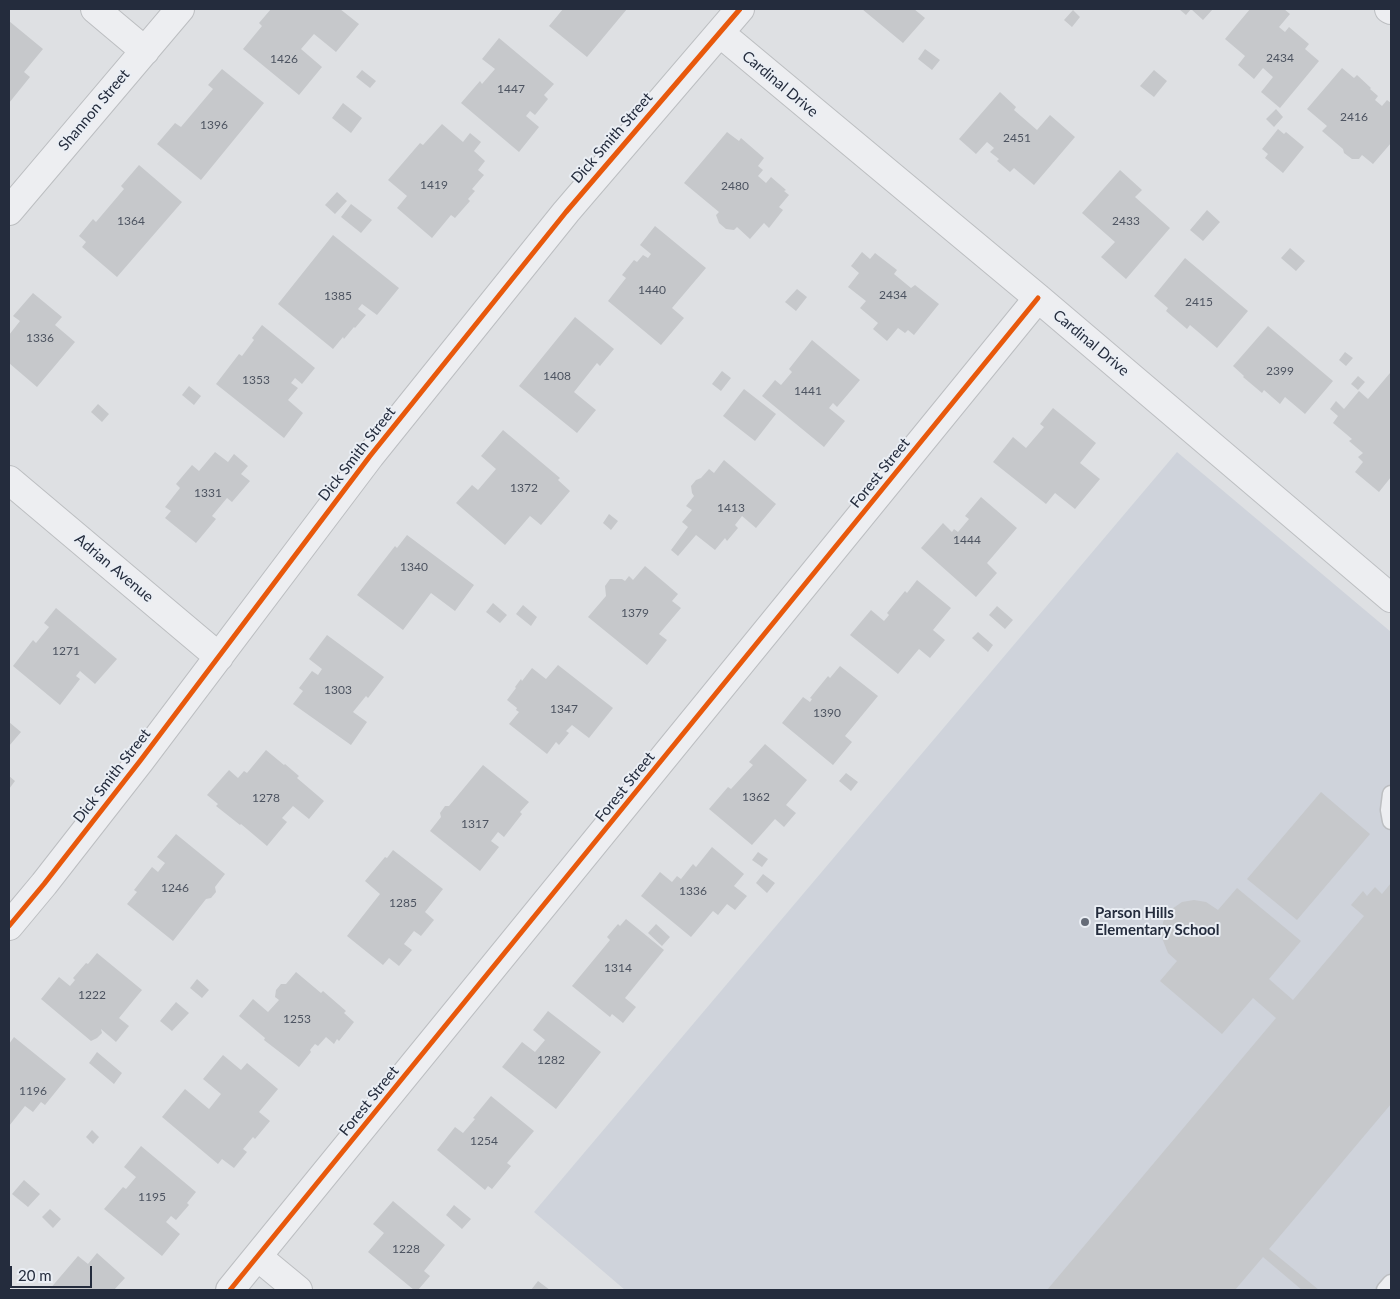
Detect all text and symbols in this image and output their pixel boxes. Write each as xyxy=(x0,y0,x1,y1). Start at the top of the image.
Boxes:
street label: Cardinal Drive xyxy=(738,47,822,121)
house number: 2434 xyxy=(1266,51,1294,65)
house number: 1426 xyxy=(270,52,298,66)
street label: Shannon Street xyxy=(55,66,133,154)
house number: 1447 xyxy=(497,82,525,96)
street label: Dick Smith Street xyxy=(568,89,656,187)
house number: 2416 xyxy=(1340,110,1368,124)
house number: 1396 xyxy=(200,118,228,132)
house number: 2451 xyxy=(1003,131,1031,145)
house number: 1419 xyxy=(420,178,448,192)
house number: 2480 xyxy=(721,179,749,193)
house number: 1364 xyxy=(117,214,145,228)
house number: 2433 xyxy=(1112,214,1140,228)
house number: 1440 xyxy=(638,283,666,297)
house number: 2434 xyxy=(879,288,907,302)
house number: 1385 xyxy=(324,289,352,303)
house number: 2415 xyxy=(1185,295,1213,309)
street label: Cardinal Drive xyxy=(1049,306,1133,380)
house number: 1336 xyxy=(26,331,54,345)
house number: 2399 xyxy=(1266,364,1294,378)
house number: 1408 xyxy=(543,369,571,383)
house number: 1353 xyxy=(242,373,270,387)
house number: 1441 xyxy=(794,384,822,398)
street label: Dick Smith Street xyxy=(315,403,399,505)
street label: Forest Street xyxy=(846,434,914,512)
house number: 1372 xyxy=(510,481,538,495)
house number: 1331 xyxy=(194,486,222,500)
house number: 1413 xyxy=(717,501,745,515)
street label: Adrian Avenue xyxy=(71,530,157,606)
house number: 1444 xyxy=(953,533,981,547)
house number: 1340 xyxy=(400,560,428,574)
house number: 1379 xyxy=(621,606,649,620)
house number: 1271 xyxy=(52,644,80,658)
house number: 1303 xyxy=(324,683,352,697)
house number: 1347 xyxy=(550,702,578,716)
house number: 1390 xyxy=(813,706,841,720)
street label: Dick Smith Street xyxy=(70,725,154,827)
street label: Forest Street xyxy=(591,748,659,826)
house number: 1362 xyxy=(742,790,770,804)
house number: 1278 xyxy=(252,791,280,805)
house number: 1317 xyxy=(461,817,489,831)
house number: 1246 xyxy=(161,881,189,895)
house number: 1336 xyxy=(679,884,707,898)
house number: 1285 xyxy=(389,896,417,910)
place label: Parson Hills Elementary School xyxy=(1095,904,1219,939)
marker: Parson Hills Elementary School xyxy=(1079,916,1091,928)
house number: 1314 xyxy=(604,961,632,975)
house number: 1222 xyxy=(78,988,106,1002)
house number: 1253 xyxy=(283,1012,311,1026)
house number: 1282 xyxy=(537,1053,565,1067)
street label: Forest Street xyxy=(335,1062,403,1140)
house number: 1196 xyxy=(19,1084,47,1098)
house number: 1254 xyxy=(470,1134,498,1148)
house number: 1195 xyxy=(138,1190,166,1204)
house number: 1228 xyxy=(392,1242,420,1256)
scale bar xyxy=(12,1256,95,1288)
text: 20 m xyxy=(18,1266,52,1284)

